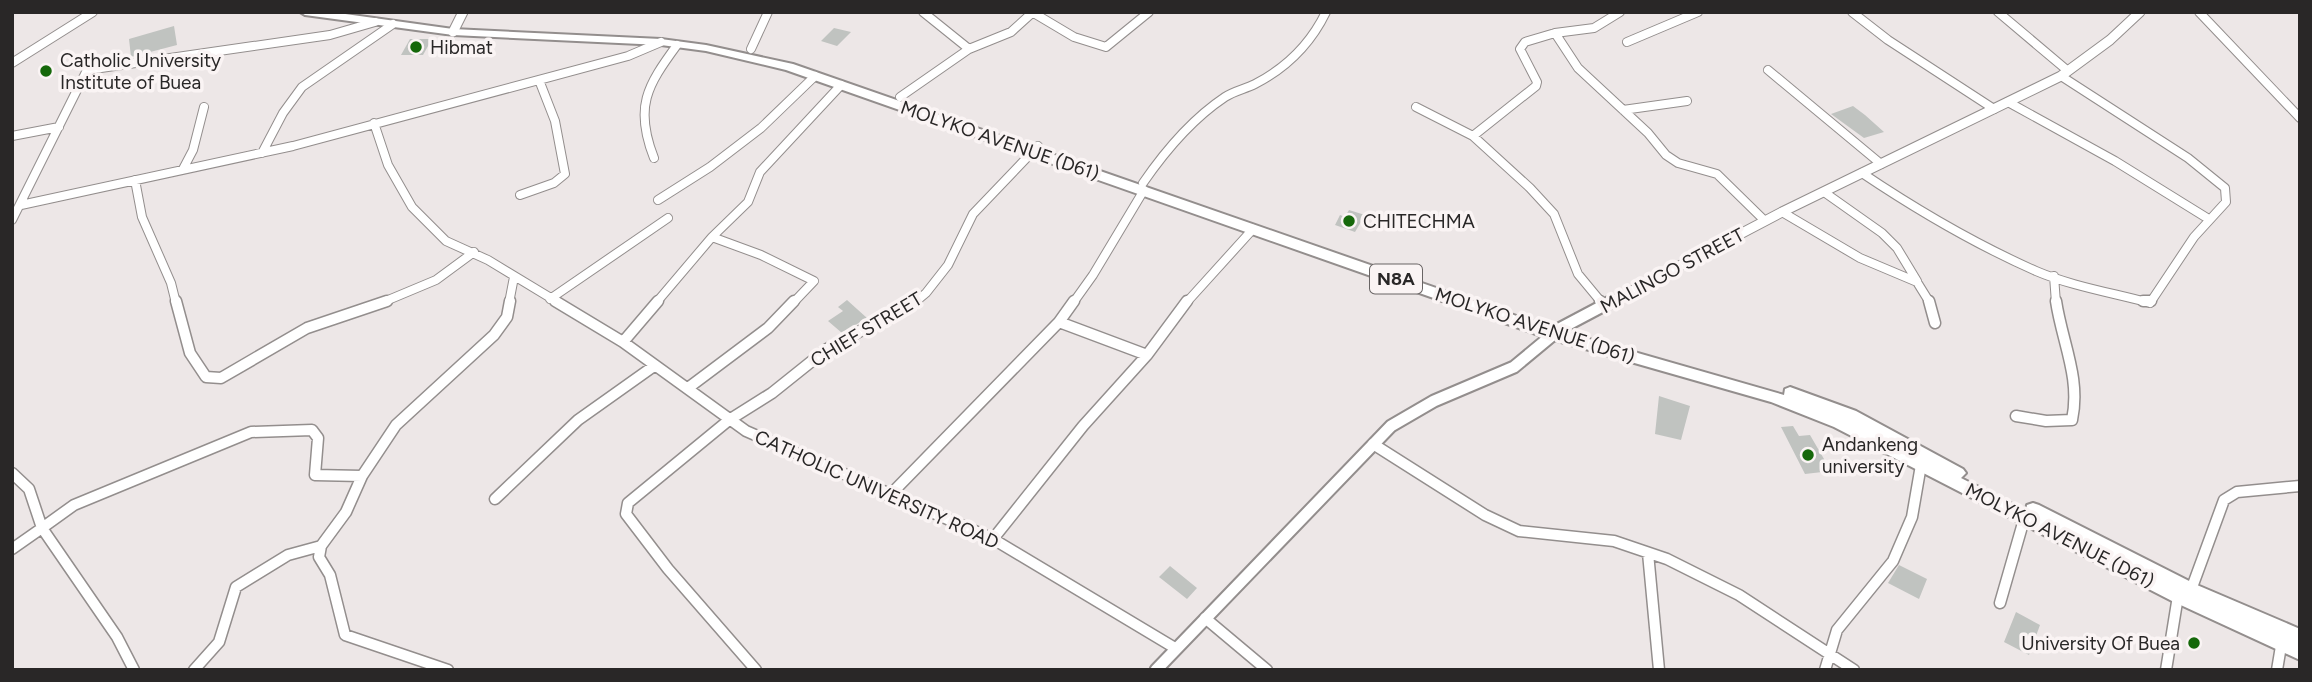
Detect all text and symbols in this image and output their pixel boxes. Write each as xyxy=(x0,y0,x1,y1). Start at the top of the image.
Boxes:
place label: Hibmat xyxy=(430,36,493,59)
marker: Hibmat xyxy=(408,39,424,55)
place label: Catholic University Institute of Buea xyxy=(60,49,221,94)
marker: Catholic University Institute of Buea xyxy=(38,63,54,79)
street label: MOLYKO AVENUE (D61) xyxy=(898,96,1102,185)
place label: CHITECHMA xyxy=(1363,210,1475,233)
marker: CHITECHMA xyxy=(1341,213,1357,229)
street label: MALINGO STREET xyxy=(1596,223,1749,318)
road number: N8A xyxy=(1370,264,1422,293)
street label: MOLYKO AVENUE (D61) xyxy=(1432,282,1638,369)
street label: CHIEF STREET xyxy=(806,287,927,372)
street label: CATHOLIC UNIVERSITY ROAD xyxy=(751,425,1002,554)
place label: Andankeng university xyxy=(1822,433,1918,478)
marker: Andankeng university xyxy=(1800,447,1816,463)
street label: MOLYKO AVENUE (D61) xyxy=(1962,478,2158,593)
place label: University Of Buea xyxy=(2021,632,2180,655)
marker: University Of Buea xyxy=(2186,635,2202,651)

